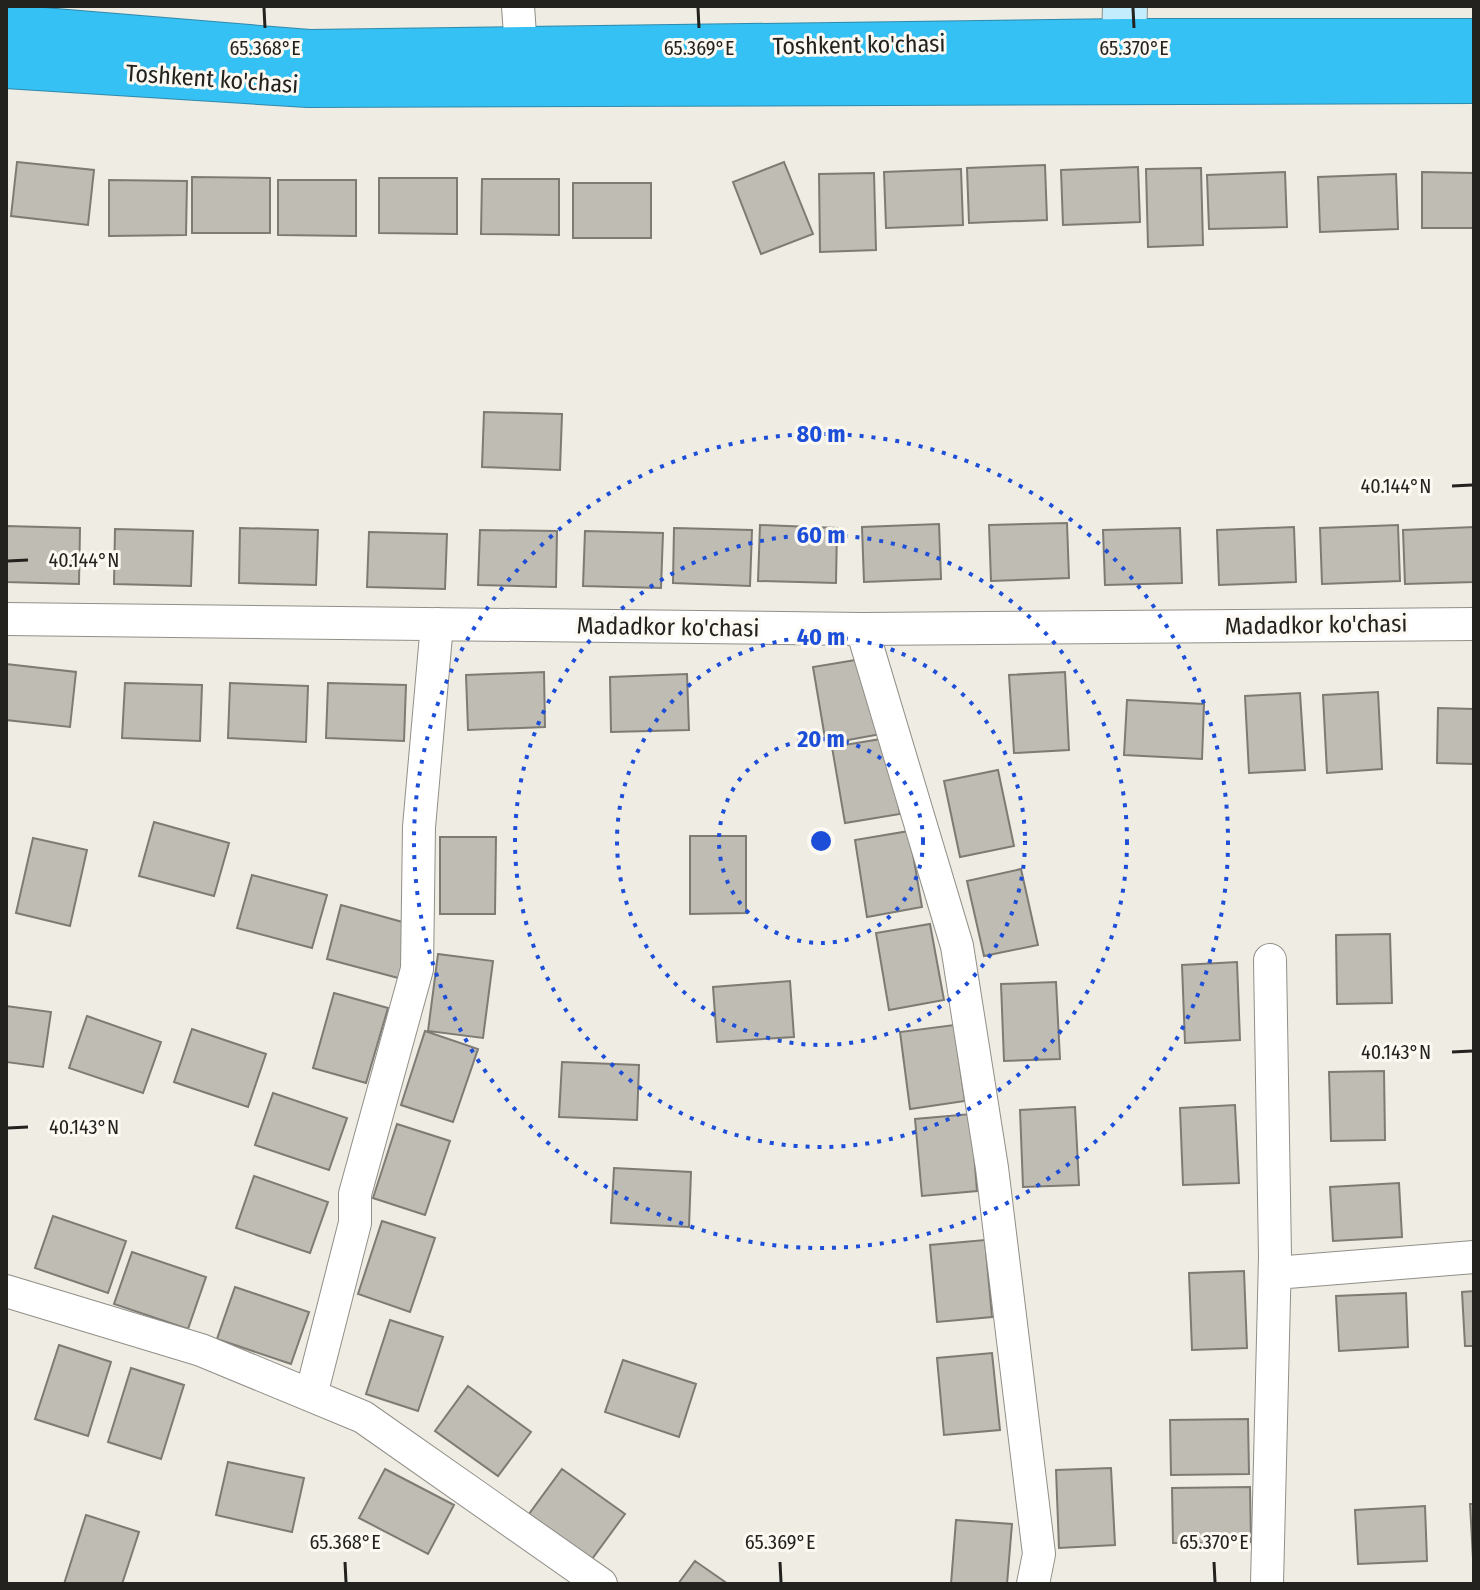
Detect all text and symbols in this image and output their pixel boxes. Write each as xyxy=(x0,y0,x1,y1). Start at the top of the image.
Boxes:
street label: Toshkent ko'chasi xyxy=(772,29,946,61)
text: 65.368°E xyxy=(229,36,301,60)
text: 65.369°E xyxy=(664,36,734,60)
text: 65.370°E xyxy=(1099,36,1169,60)
street label: Toshkent ko'chasi xyxy=(125,59,299,99)
text: 80 m xyxy=(796,420,846,448)
text: 40.144°N xyxy=(1360,474,1432,498)
text: 60 m xyxy=(797,521,845,549)
text: 40.144°N xyxy=(48,548,120,572)
street label: Madadkor ko'chasi xyxy=(1224,609,1408,641)
street label: Madadkor ko'chasi xyxy=(576,611,760,643)
text: 40 m xyxy=(797,623,845,651)
text: 20 m xyxy=(796,725,845,753)
centre of rings xyxy=(807,827,835,855)
text: 40.143°N xyxy=(1361,1040,1431,1064)
text: 40.143°N xyxy=(49,1115,119,1139)
text: 65.368°E xyxy=(309,1530,381,1554)
text: 65.369°E xyxy=(745,1530,815,1554)
text: 65.370°E xyxy=(1179,1530,1249,1554)

